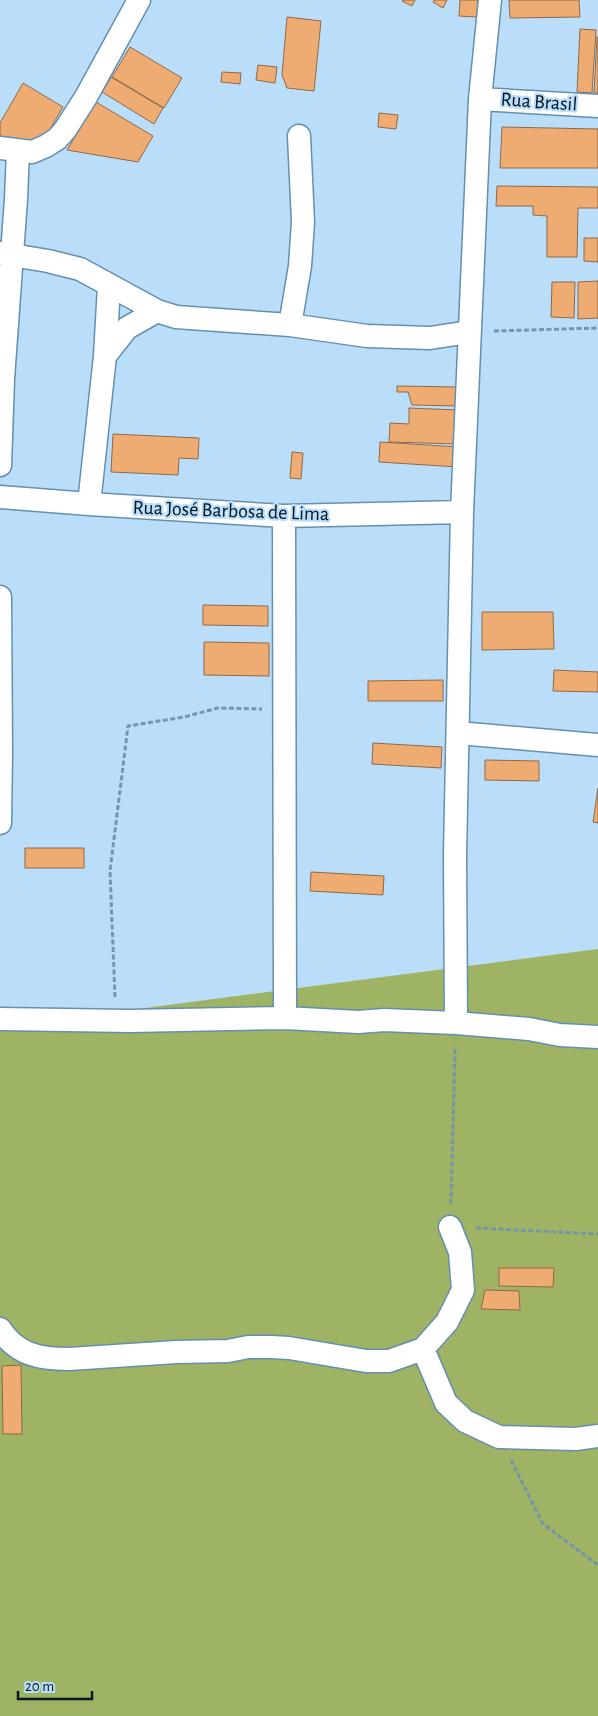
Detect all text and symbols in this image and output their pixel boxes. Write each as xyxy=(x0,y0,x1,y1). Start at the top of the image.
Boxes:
street label: Rua Brasil xyxy=(500,89,578,115)
street label: Rua José Barbosa de Lima xyxy=(132,498,330,524)
scale bar xyxy=(18,1668,91,1700)
text: 20 m xyxy=(25,1679,54,1694)

